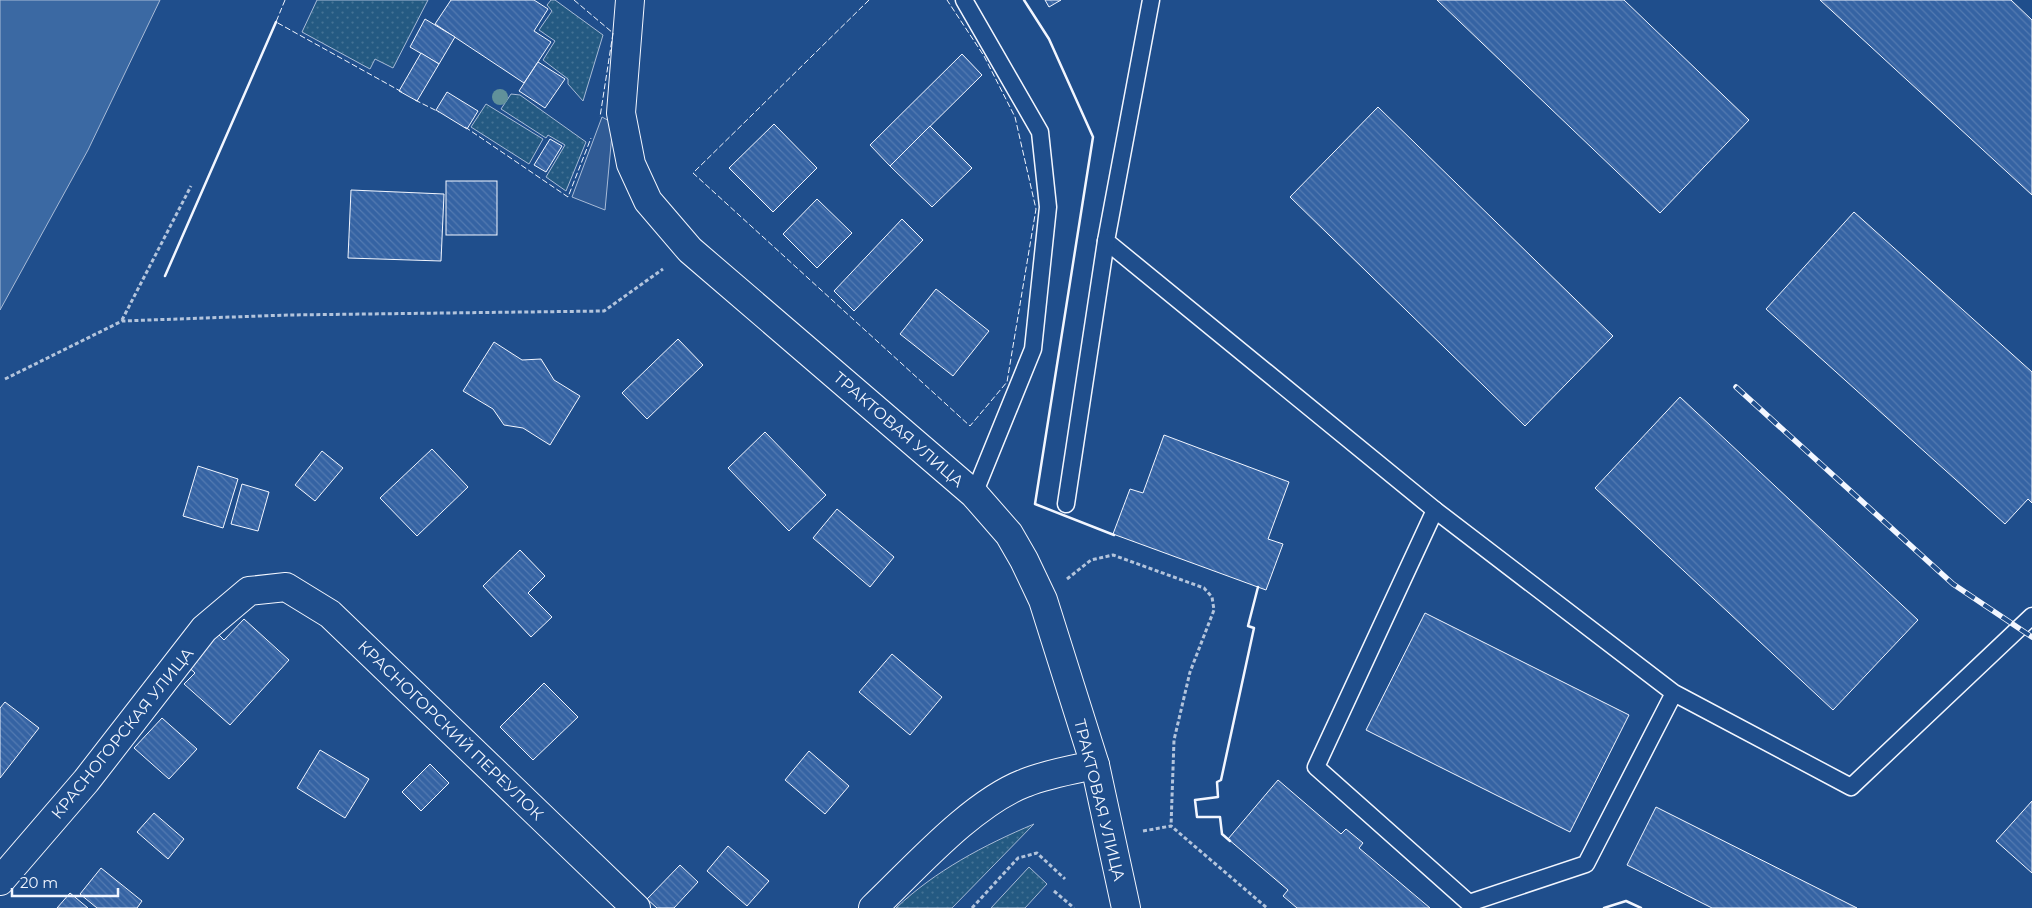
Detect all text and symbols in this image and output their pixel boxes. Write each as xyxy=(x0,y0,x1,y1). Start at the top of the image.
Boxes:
street label: ТРАКТОВАЯ УЛИЦА xyxy=(830,368,968,491)
street label: КРАСНОГОРСКИЙ ПЕРЕУЛОК xyxy=(354,637,547,824)
street label: КРАСНОГОРСКАЯ УЛИЦА xyxy=(47,644,197,823)
street label: ТРАКТОВАЯ УЛИЦА xyxy=(1070,717,1129,883)
scale bar xyxy=(12,866,119,898)
text: 20 m xyxy=(20,873,58,892)

